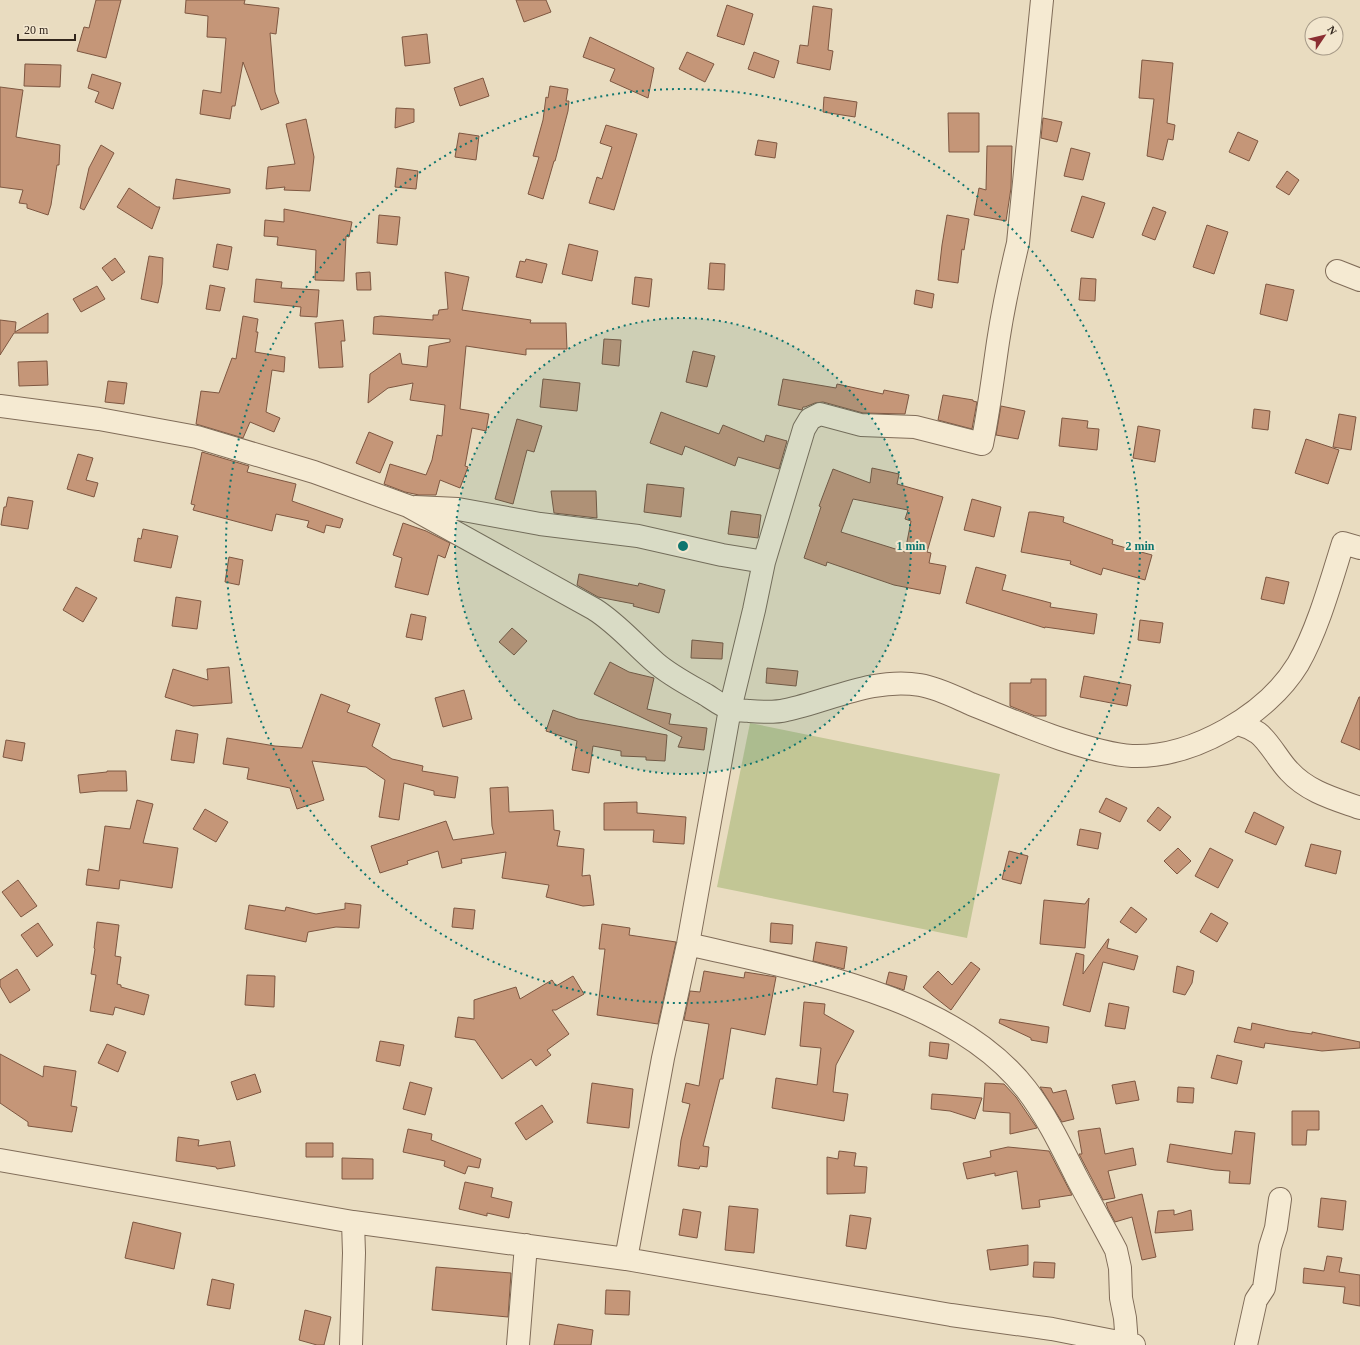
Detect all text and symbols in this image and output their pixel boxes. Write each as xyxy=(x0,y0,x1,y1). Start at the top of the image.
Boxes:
scale bar xyxy=(18,16,75,42)
north arrow xyxy=(1304,16,1344,56)
text: 20 m xyxy=(24,23,49,37)
text: N xyxy=(1325,24,1339,37)
centre of rings xyxy=(676,539,690,553)
text: 1 min xyxy=(896,539,926,553)
text: 2 min xyxy=(1125,539,1155,553)

